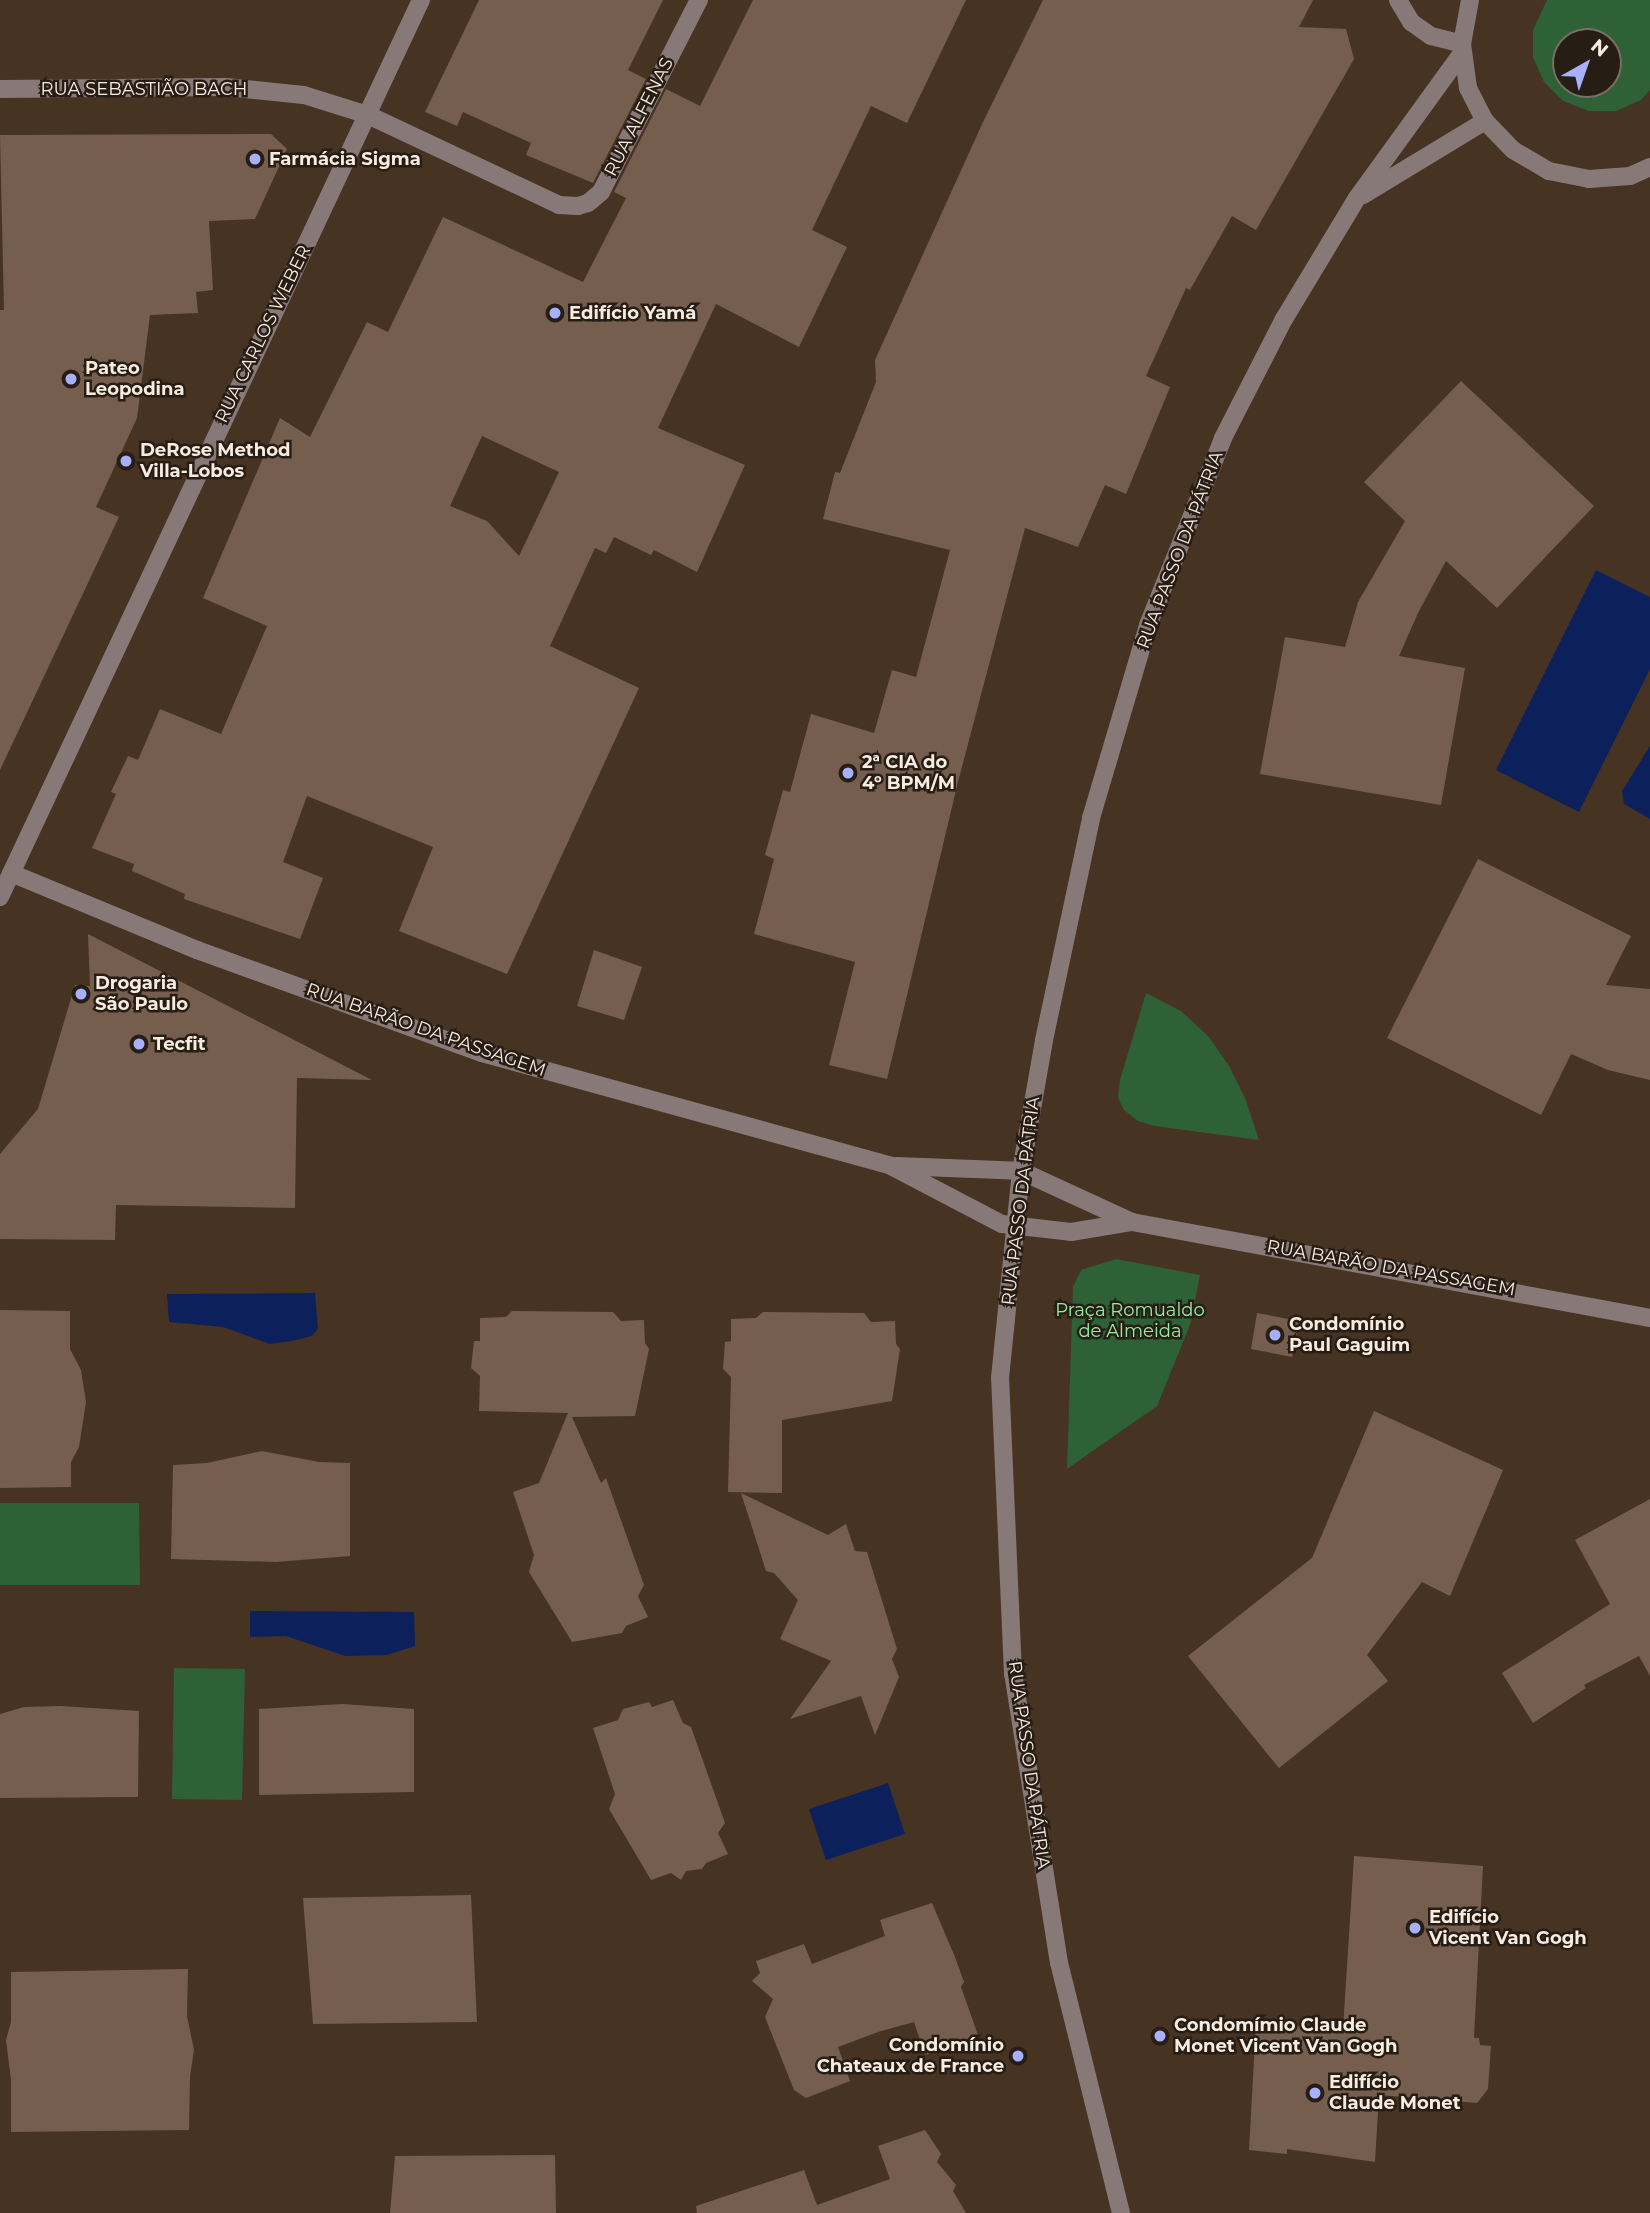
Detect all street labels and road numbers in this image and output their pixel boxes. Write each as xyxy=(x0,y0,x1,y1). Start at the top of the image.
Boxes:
street label: RUA ALFENAS xyxy=(600,54,678,180)
street label: RUA SEBASTIÃO BACH xyxy=(41,78,247,100)
street label: RUA CARLOS WEBER xyxy=(211,242,315,426)
street label: RUA PASSO DA PÁTRIA xyxy=(1132,448,1228,652)
street label: RUA BARÃO DA PASSAGEM xyxy=(303,979,549,1081)
street label: RUA PASSO DA PÁTRIA xyxy=(997,1095,1045,1307)
street label: RUA BARÃO DA PASSAGEM xyxy=(1265,1235,1517,1301)
street label: RUA PASSO DA PÁTRIA xyxy=(1004,1660,1054,1870)

